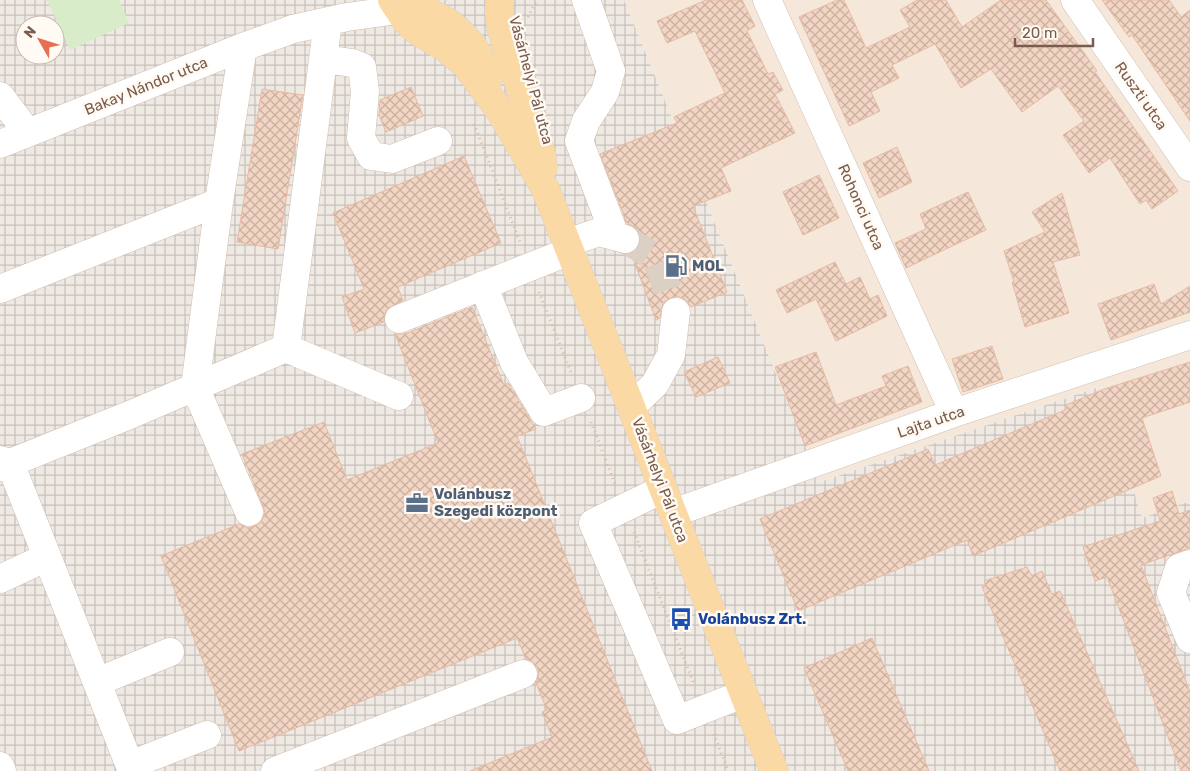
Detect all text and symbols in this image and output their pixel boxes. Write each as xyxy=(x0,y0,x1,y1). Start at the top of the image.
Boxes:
street label: Vásárhelyi Pál utca xyxy=(505,14,557,146)
north arrow xyxy=(15,15,65,65)
scale bar xyxy=(1015,15,1092,47)
text: N xyxy=(21,23,40,41)
text: 20 m xyxy=(1022,24,1057,42)
street label: Bakay Nándor utca xyxy=(82,53,210,119)
street label: Ruszti utca xyxy=(1111,59,1171,133)
street label: Rohonci utca xyxy=(834,161,888,253)
fuel station icon: MOL xyxy=(663,253,689,279)
place label: MOL xyxy=(692,257,724,275)
street label: Lajta utca xyxy=(895,402,967,442)
street label: Vásárhelyi Pál utca xyxy=(628,415,692,545)
place label: Volánbusz Szegedi központ xyxy=(434,485,557,520)
office icon: Volánbusz Szegedi központ xyxy=(404,490,430,516)
bus stop icon: Volánbusz Zrt. xyxy=(668,606,694,632)
place label: Volánbusz Zrt. xyxy=(698,610,806,628)

